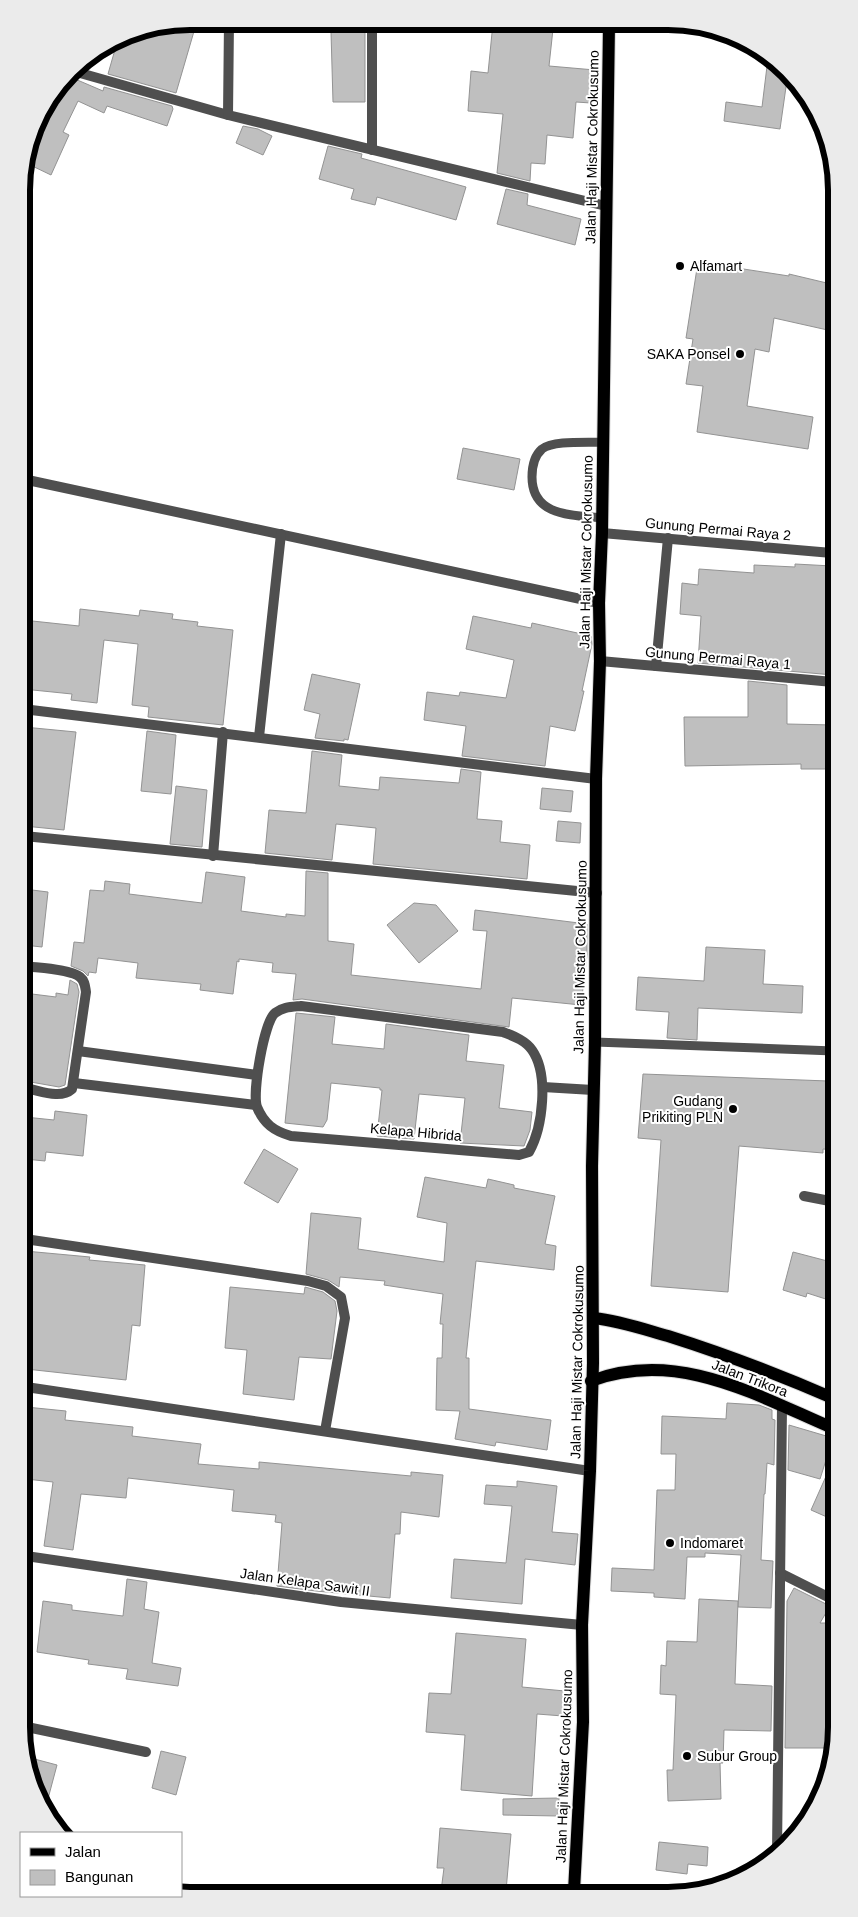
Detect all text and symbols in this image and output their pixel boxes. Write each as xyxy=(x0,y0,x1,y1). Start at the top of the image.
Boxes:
street label: Jalan Haji Mistar Cokrokusumo xyxy=(582,50,602,244)
place label: Alfamart xyxy=(690,258,742,274)
marker: Alfamart xyxy=(674,260,686,272)
place label: SAKA Ponsel xyxy=(647,346,730,362)
marker: SAKA Ponsel xyxy=(734,348,746,360)
street label: Jalan Haji Mistar Cokrokusumo xyxy=(576,455,596,649)
street label: Gunung Permai Raya 2 xyxy=(644,515,792,543)
street label: Gunung Permai Raya 1 xyxy=(644,644,792,672)
street label: Jalan Haji Mistar Cokrokusumo xyxy=(570,860,590,1054)
place label: Gudang Prikiting PLN xyxy=(642,1093,723,1125)
marker: Gudang Prikiting PLN xyxy=(727,1103,739,1115)
street label: Kelapa Hibrida xyxy=(370,1120,463,1144)
street label: Jalan Haji Mistar Cokrokusumo xyxy=(567,1265,587,1459)
street label: Jalan Trikora xyxy=(710,1356,790,1400)
place label: Indomaret xyxy=(680,1535,743,1551)
marker: Indomaret xyxy=(664,1537,676,1549)
street label: Jalan Kelapa Sawit II xyxy=(239,1565,371,1599)
street label: Jalan Haji Mistar Cokrokusumo xyxy=(553,1669,575,1863)
place label: Subur Group xyxy=(697,1748,777,1764)
marker: Subur Group xyxy=(681,1750,693,1762)
legend xyxy=(20,1832,182,1897)
text: Jalan xyxy=(65,1843,101,1860)
text: Bangunan xyxy=(65,1868,133,1885)

